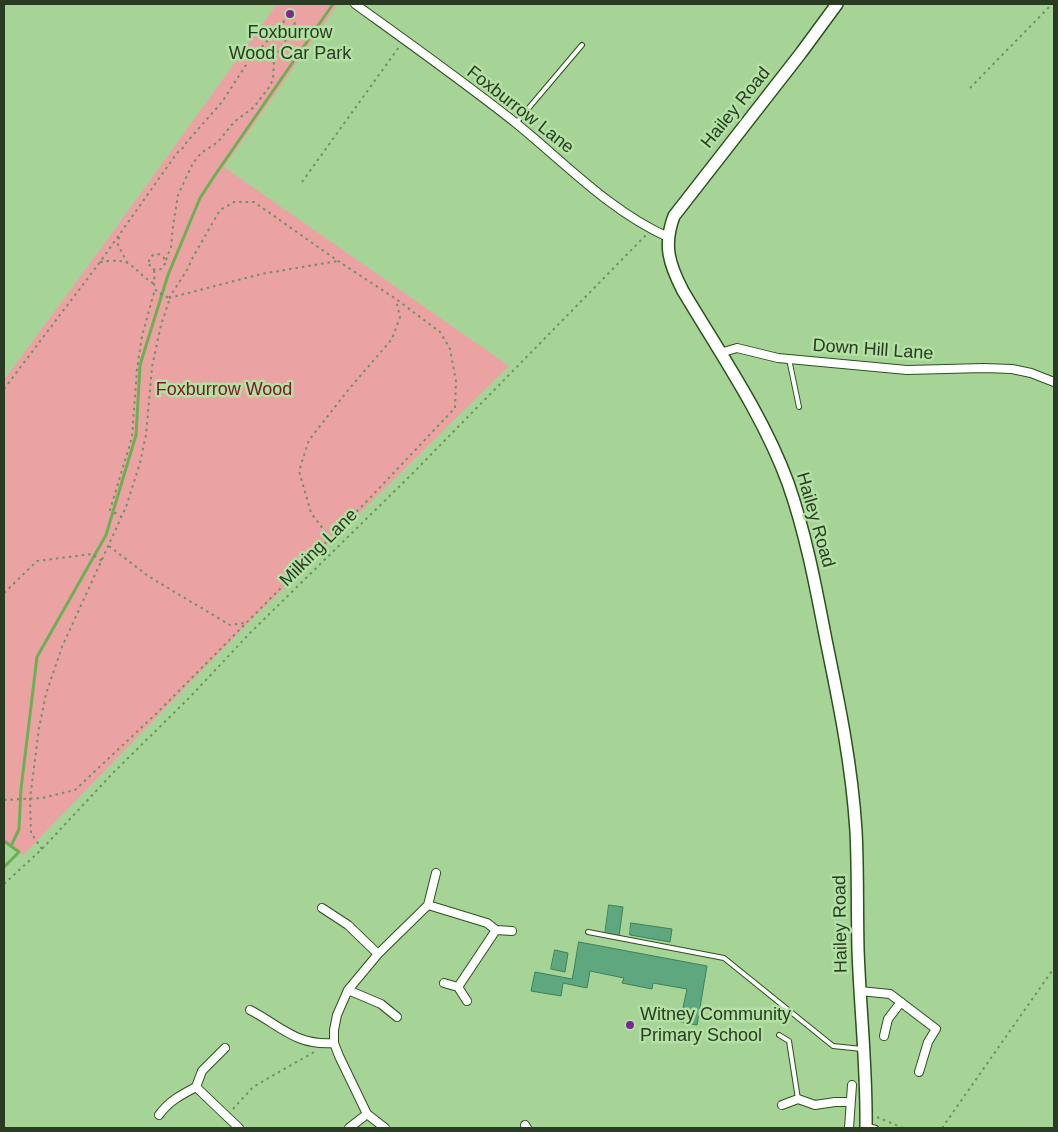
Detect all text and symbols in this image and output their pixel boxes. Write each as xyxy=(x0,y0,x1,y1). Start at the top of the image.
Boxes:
marker: Foxburrow Wood Car Park xyxy=(284,8,296,20)
place label: Foxburrow Wood Car Park xyxy=(229,22,351,64)
street label: Foxburrow Lane xyxy=(462,61,578,159)
street label: Hailey Road xyxy=(697,63,775,153)
street label: Down Hill Lane xyxy=(812,335,934,365)
park label: Foxburrow Wood xyxy=(156,379,292,401)
street label: Hailey Road xyxy=(791,470,839,570)
street label: Milking Lane xyxy=(276,505,362,591)
street label: Hailey Road xyxy=(829,875,853,973)
place label: Witney Community Primary School xyxy=(640,1004,791,1046)
marker: Witney Community Primary School xyxy=(624,1019,636,1031)

